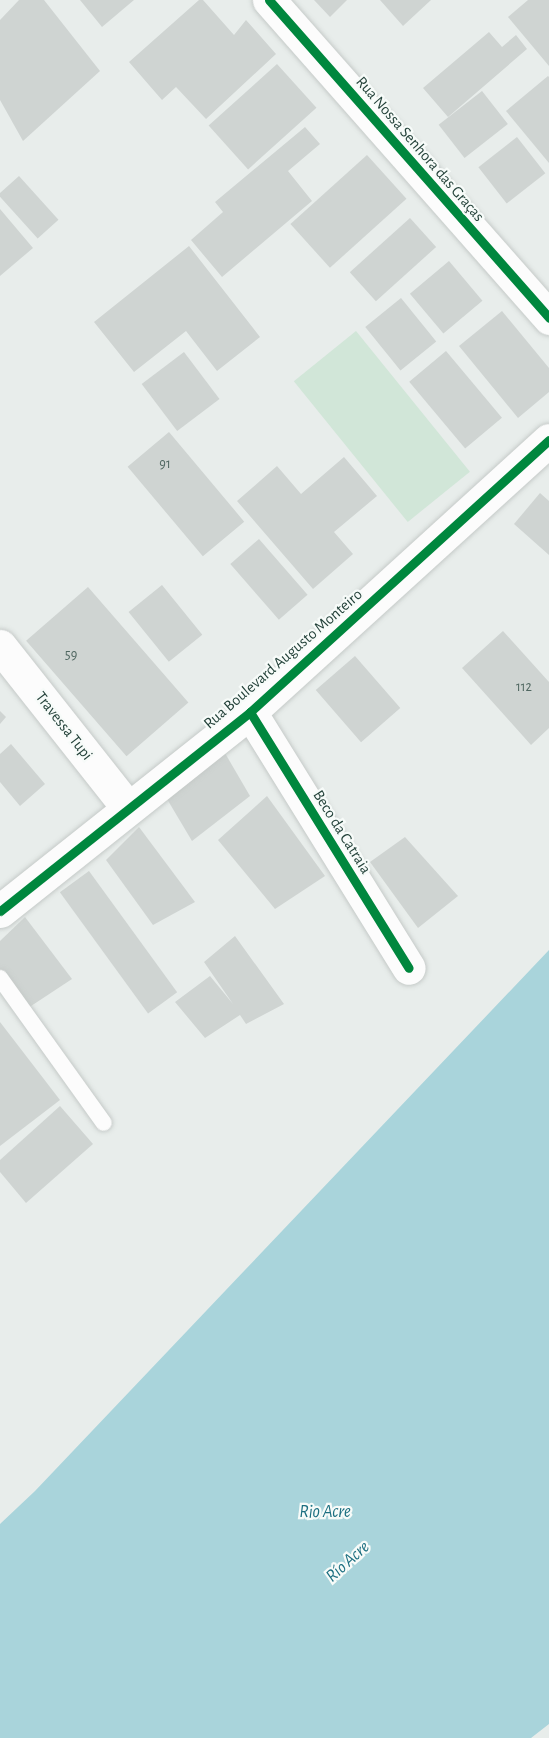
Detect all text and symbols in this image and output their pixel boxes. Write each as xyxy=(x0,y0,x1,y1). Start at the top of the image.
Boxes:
street label: Rua Nossa Senhora das Graças xyxy=(352,72,488,226)
house number: 91 xyxy=(159,456,171,472)
street label: Rua Boulevard Augusto Monteiro xyxy=(200,585,366,733)
house number: 59 xyxy=(65,647,77,663)
house number: 112 xyxy=(516,679,532,695)
street label: Travessa Tupi xyxy=(31,688,97,764)
street label: Beco da Catraia xyxy=(309,787,375,877)
water label: Rio Acre xyxy=(299,1501,351,1523)
water label: Río Acre xyxy=(322,1537,374,1587)

